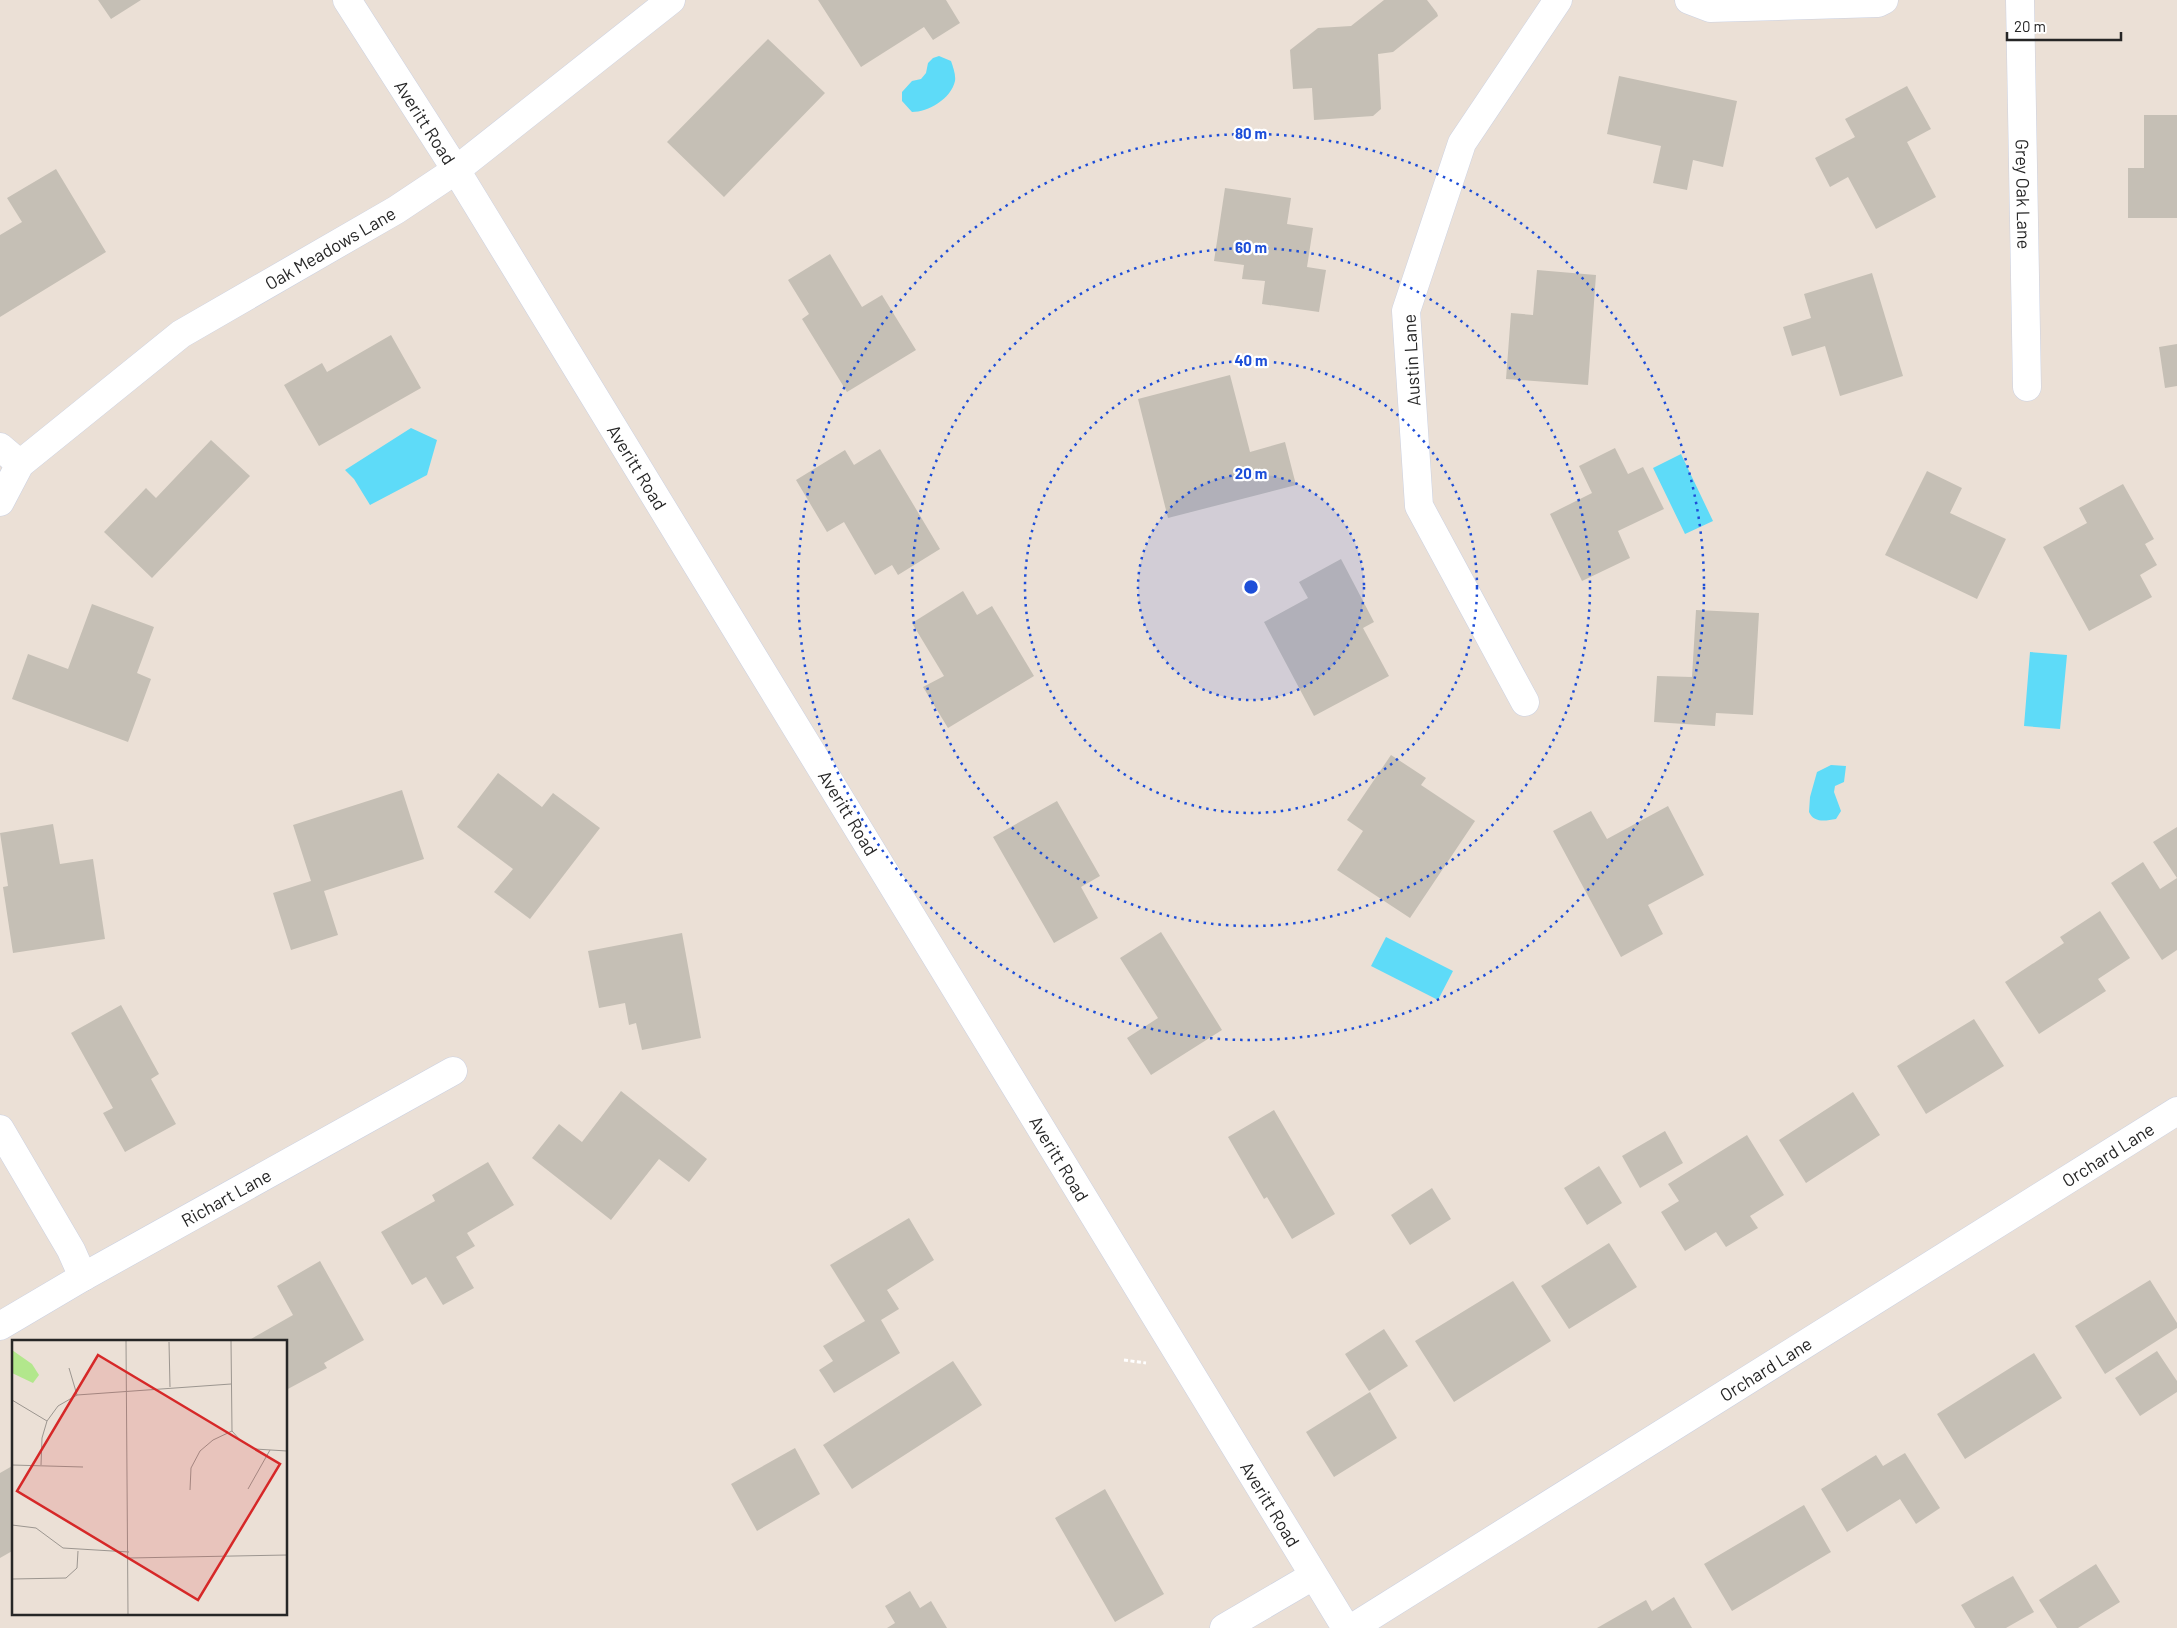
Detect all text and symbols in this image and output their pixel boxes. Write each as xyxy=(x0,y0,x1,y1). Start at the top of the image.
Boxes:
scale bar xyxy=(2007,10,2121,42)
text: 20 m xyxy=(2014,17,2046,35)
street label: Averitt Road xyxy=(390,76,460,168)
text: 80 m xyxy=(1235,124,1267,142)
street label: Grey Oak Lane xyxy=(2012,139,2036,249)
street label: Oak Meadows Lane xyxy=(261,202,399,294)
text: 60 m xyxy=(1235,238,1267,256)
street label: Austin Lane xyxy=(1398,313,1424,407)
text: 40 m xyxy=(1234,351,1268,369)
street label: Averitt Road xyxy=(603,420,672,514)
text: 20 m xyxy=(1235,464,1267,482)
centre of rings xyxy=(1242,578,1260,596)
street label: Averitt Road xyxy=(814,766,883,859)
street label: Averitt Road xyxy=(1025,1112,1094,1205)
street label: Orchard Lane xyxy=(2058,1117,2158,1191)
street label: Richart Lane xyxy=(177,1164,275,1231)
street label: Orchard Lane xyxy=(1715,1332,1816,1406)
inset map xyxy=(12,1340,288,1616)
street label: Averitt Road xyxy=(1236,1457,1305,1551)

